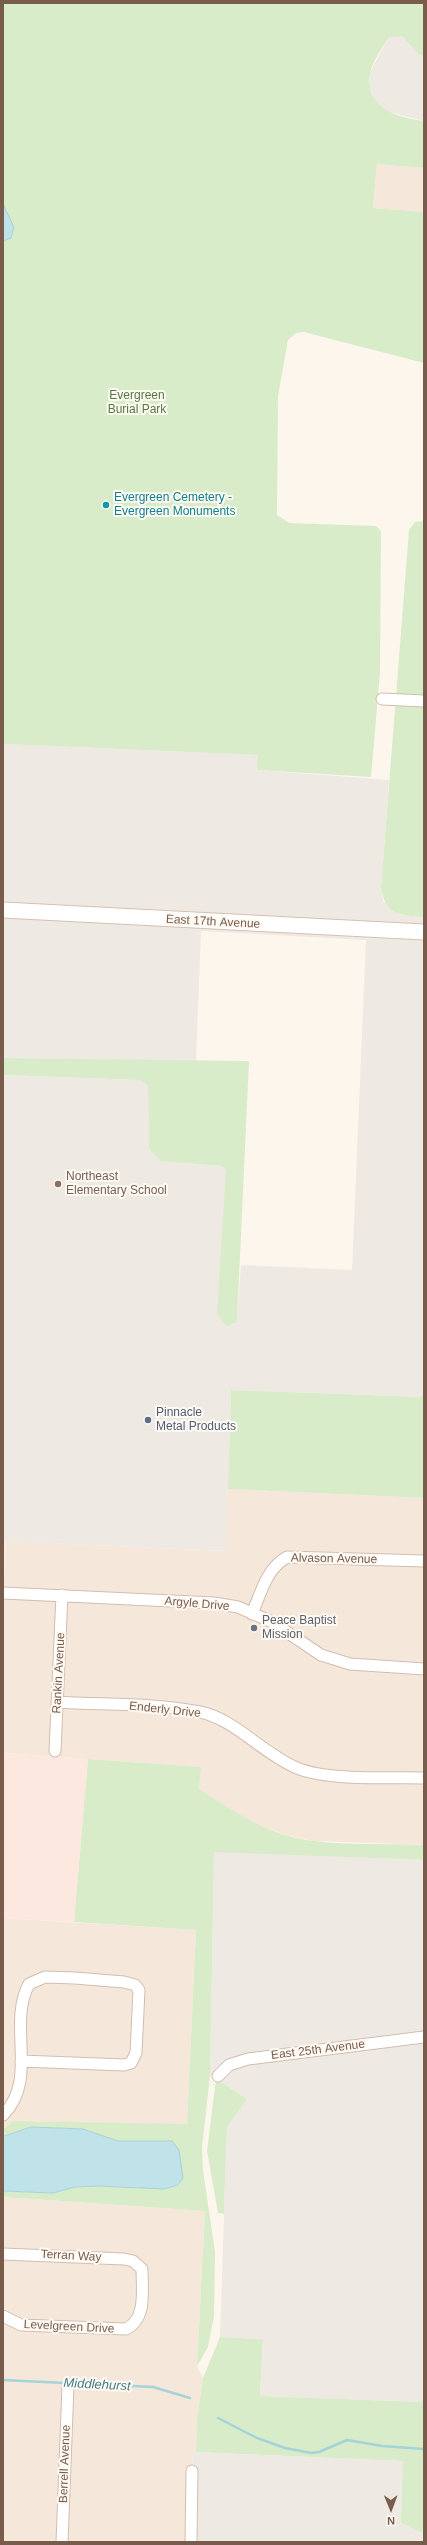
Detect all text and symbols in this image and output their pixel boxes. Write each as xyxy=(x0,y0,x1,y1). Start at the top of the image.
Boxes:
park label: Evergreen Burial Park xyxy=(108,389,166,417)
place label: Evergreen Cemetery - Evergreen Monuments xyxy=(114,491,235,519)
marker: Evergreen Cemetery - Evergreen Monuments xyxy=(101,500,111,510)
street label: East 17th Avenue xyxy=(165,912,261,932)
place label: Northeast Elementary School xyxy=(66,1170,167,1198)
marker: Northeast Elementary School xyxy=(53,1179,63,1189)
place label: Pinnacle Metal Products xyxy=(156,1406,236,1434)
marker: Pinnacle Metal Products xyxy=(143,1415,153,1425)
street label: Alvason Avenue xyxy=(291,1551,377,1567)
street label: Argyle Drive xyxy=(164,1594,230,1614)
place label: Peace Baptist Mission xyxy=(262,1614,336,1642)
marker: Peace Baptist Mission xyxy=(249,1623,259,1633)
street label: Rankin Avenue xyxy=(50,1632,68,1714)
street label: Enderly Drive xyxy=(128,1699,202,1721)
street label: East 25th Avenue xyxy=(270,2037,366,2063)
street label: Terran Way xyxy=(40,2247,102,2265)
street label: Levelgreen Drive xyxy=(23,2317,115,2337)
water label: Middlehurst xyxy=(63,2375,131,2395)
street label: Berrell Avenue xyxy=(56,2425,74,2503)
north arrow xyxy=(371,2489,411,2529)
text: N xyxy=(387,2515,395,2527)

